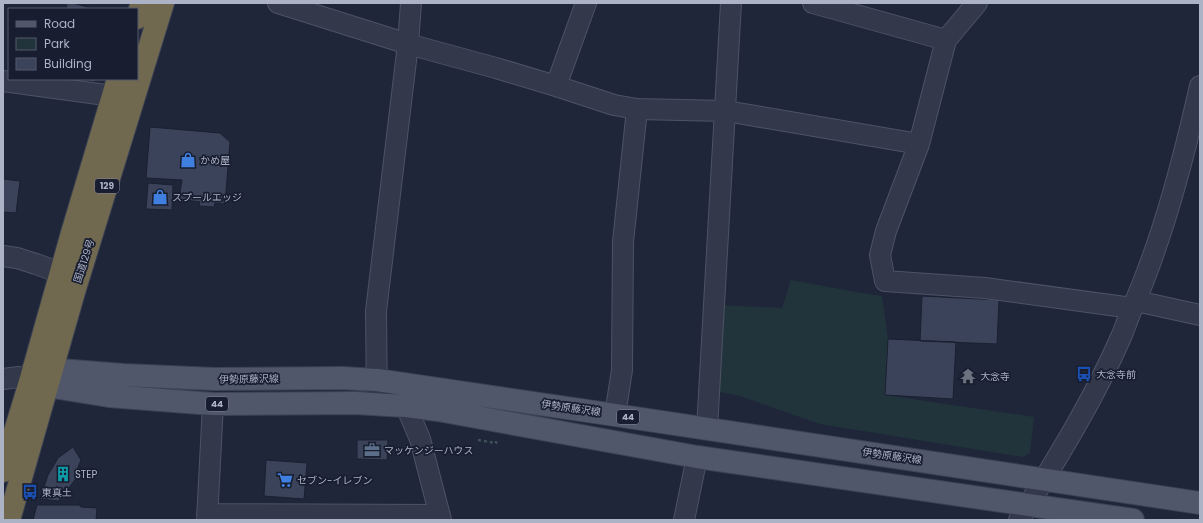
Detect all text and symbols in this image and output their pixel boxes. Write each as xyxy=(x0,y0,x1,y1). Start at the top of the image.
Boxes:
legend xyxy=(8,8,138,80)
text: Road xyxy=(44,15,75,32)
text: Park xyxy=(44,35,71,52)
text: Building xyxy=(44,55,92,72)
shop icon: かめ屋 xyxy=(179,151,197,169)
place label: かめ屋 xyxy=(200,153,230,168)
road number: 129 xyxy=(95,179,119,193)
shop icon: スプールエッジ xyxy=(151,188,169,206)
place label: スプールエッジ xyxy=(172,190,242,205)
street label: 国道129号 xyxy=(70,237,98,285)
bus stop icon: 大念寺前 xyxy=(1075,365,1093,383)
temple icon: 大念寺 xyxy=(959,367,977,385)
place label: 大念寺前 xyxy=(1096,367,1136,382)
place label: 大念寺 xyxy=(980,369,1010,384)
street label: 伊勢原藤沢線 xyxy=(219,371,279,387)
street label: 伊勢原藤沢線 xyxy=(540,396,602,420)
road number: 44 xyxy=(206,397,228,411)
road number: 44 xyxy=(617,410,639,424)
office icon: マッケンジーハウス xyxy=(363,441,381,459)
place label: マッケンジーハウス xyxy=(384,443,474,458)
street label: 伊勢原藤沢線 xyxy=(861,444,923,468)
building icon: STEP xyxy=(54,465,72,483)
place label: STEP xyxy=(75,467,97,482)
supermarket icon: セブン-イレブン xyxy=(276,471,294,489)
place label: セブン-イレブン xyxy=(297,473,373,488)
bus stop icon: 東真土 xyxy=(21,483,39,501)
place label: 東真土 xyxy=(42,485,72,500)

